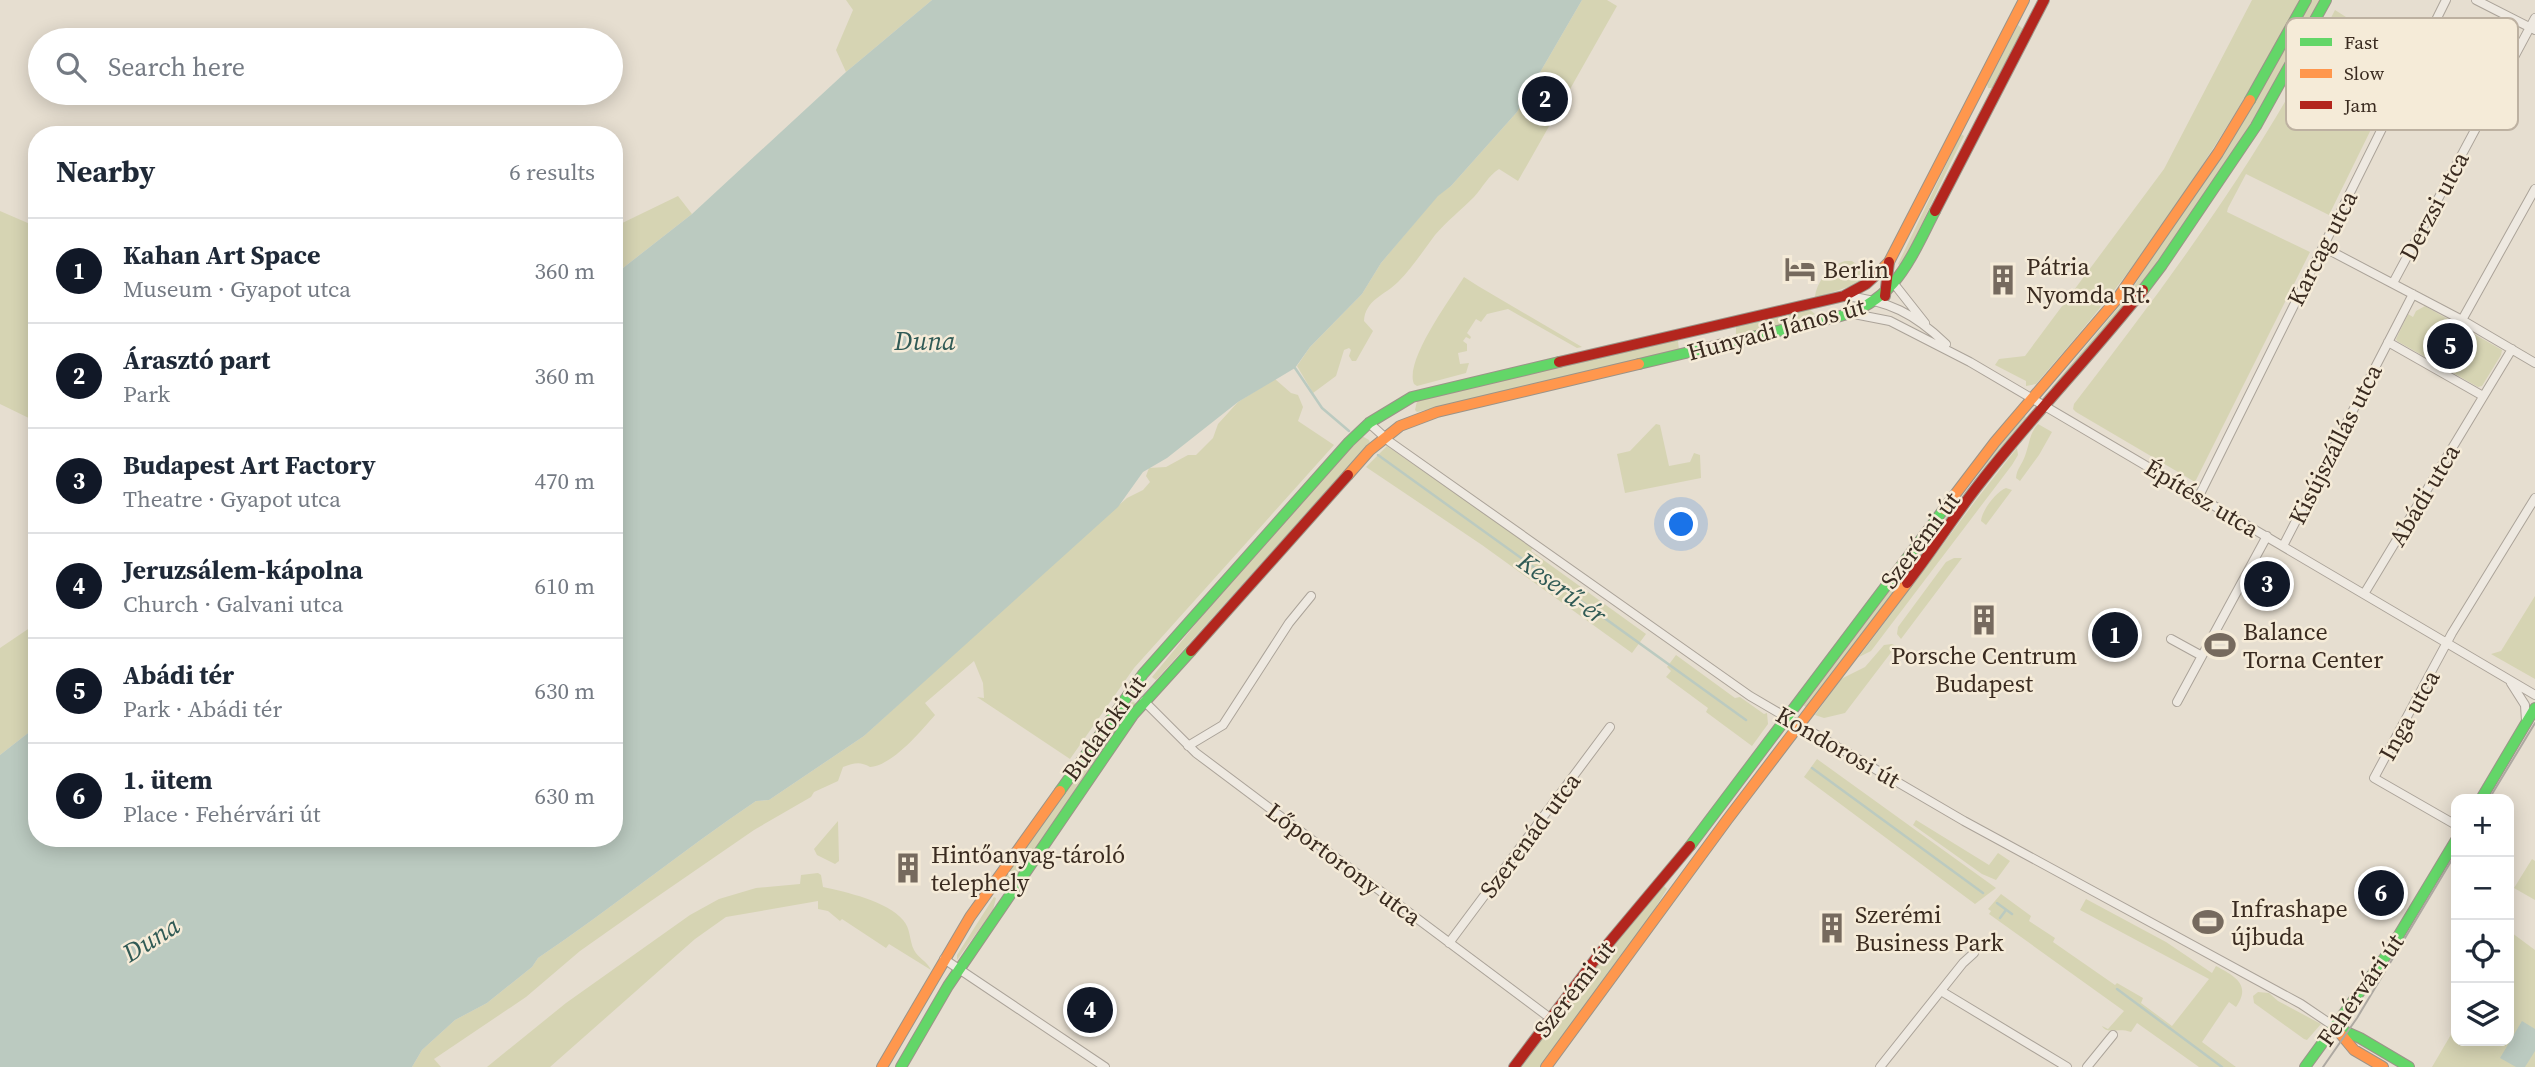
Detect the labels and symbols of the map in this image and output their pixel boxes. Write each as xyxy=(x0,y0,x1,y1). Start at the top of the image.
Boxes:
legend xyxy=(2286,18,2518,130)
text: Fast xyxy=(2344,29,2379,55)
text: Slow xyxy=(2344,60,2385,86)
pin: 2 xyxy=(1522,73,1568,125)
text: Jam xyxy=(2343,92,2377,118)
street label: Derzsi utca xyxy=(2391,145,2477,266)
street label: Karcag utca xyxy=(2279,184,2365,311)
place label: Pátria Nyomda Rt. xyxy=(2026,250,2151,311)
hotel icon: Berlin xyxy=(1783,252,1817,286)
place label: Berlin xyxy=(1823,253,1889,286)
building icon: Pátria Nyomda Rt. xyxy=(1986,263,2020,297)
street label: Hunyadi János út xyxy=(1684,289,1869,369)
pin: 5 xyxy=(2427,320,2473,372)
water label: Duna xyxy=(893,323,956,359)
street label: Kisújszállás utca xyxy=(2280,358,2390,530)
street label: Abádi utca xyxy=(2380,437,2468,552)
street label: Építész utca xyxy=(2139,451,2266,545)
street label: Szerémi út xyxy=(1873,484,1968,595)
your location xyxy=(1664,507,1698,541)
water label: Keserű-ér xyxy=(1509,543,1614,633)
pin: 3 xyxy=(2244,558,2290,610)
building icon: Porsche Centrum Budapest xyxy=(1967,603,2001,637)
pin: 1 xyxy=(2092,609,2138,661)
place label: Balance Torna Center xyxy=(2243,615,2384,676)
sports icon: Balance Torna Center xyxy=(2203,628,2237,662)
place label: Porsche Centrum Budapest xyxy=(1891,639,2077,700)
street label: Inga utca xyxy=(2371,663,2448,766)
street label: Budafoki út xyxy=(1055,669,1154,787)
street label: Kondorosi út xyxy=(1770,698,1906,796)
street label: Szerenád utca xyxy=(1472,765,1589,905)
street label: Lőportorony utca xyxy=(1260,795,1429,934)
place label: Hintőanyag-tároló telephely xyxy=(931,838,1125,899)
building icon: Hintőanyag-tároló telephely xyxy=(891,851,925,885)
pin: 6 xyxy=(2358,867,2404,919)
place label: Infrashape újbuda xyxy=(2231,892,2348,953)
place label: Szerémi Business Park xyxy=(1855,898,2005,959)
sports icon: Infrashape újbuda xyxy=(2191,905,2225,939)
water label: Duna xyxy=(115,907,187,971)
building icon: Szerémi Business Park xyxy=(1815,911,1849,945)
street label: Fehérvári út xyxy=(2309,927,2411,1053)
street label: Szerémi út xyxy=(1526,934,1622,1044)
pin: 4 xyxy=(1067,984,1113,1036)

